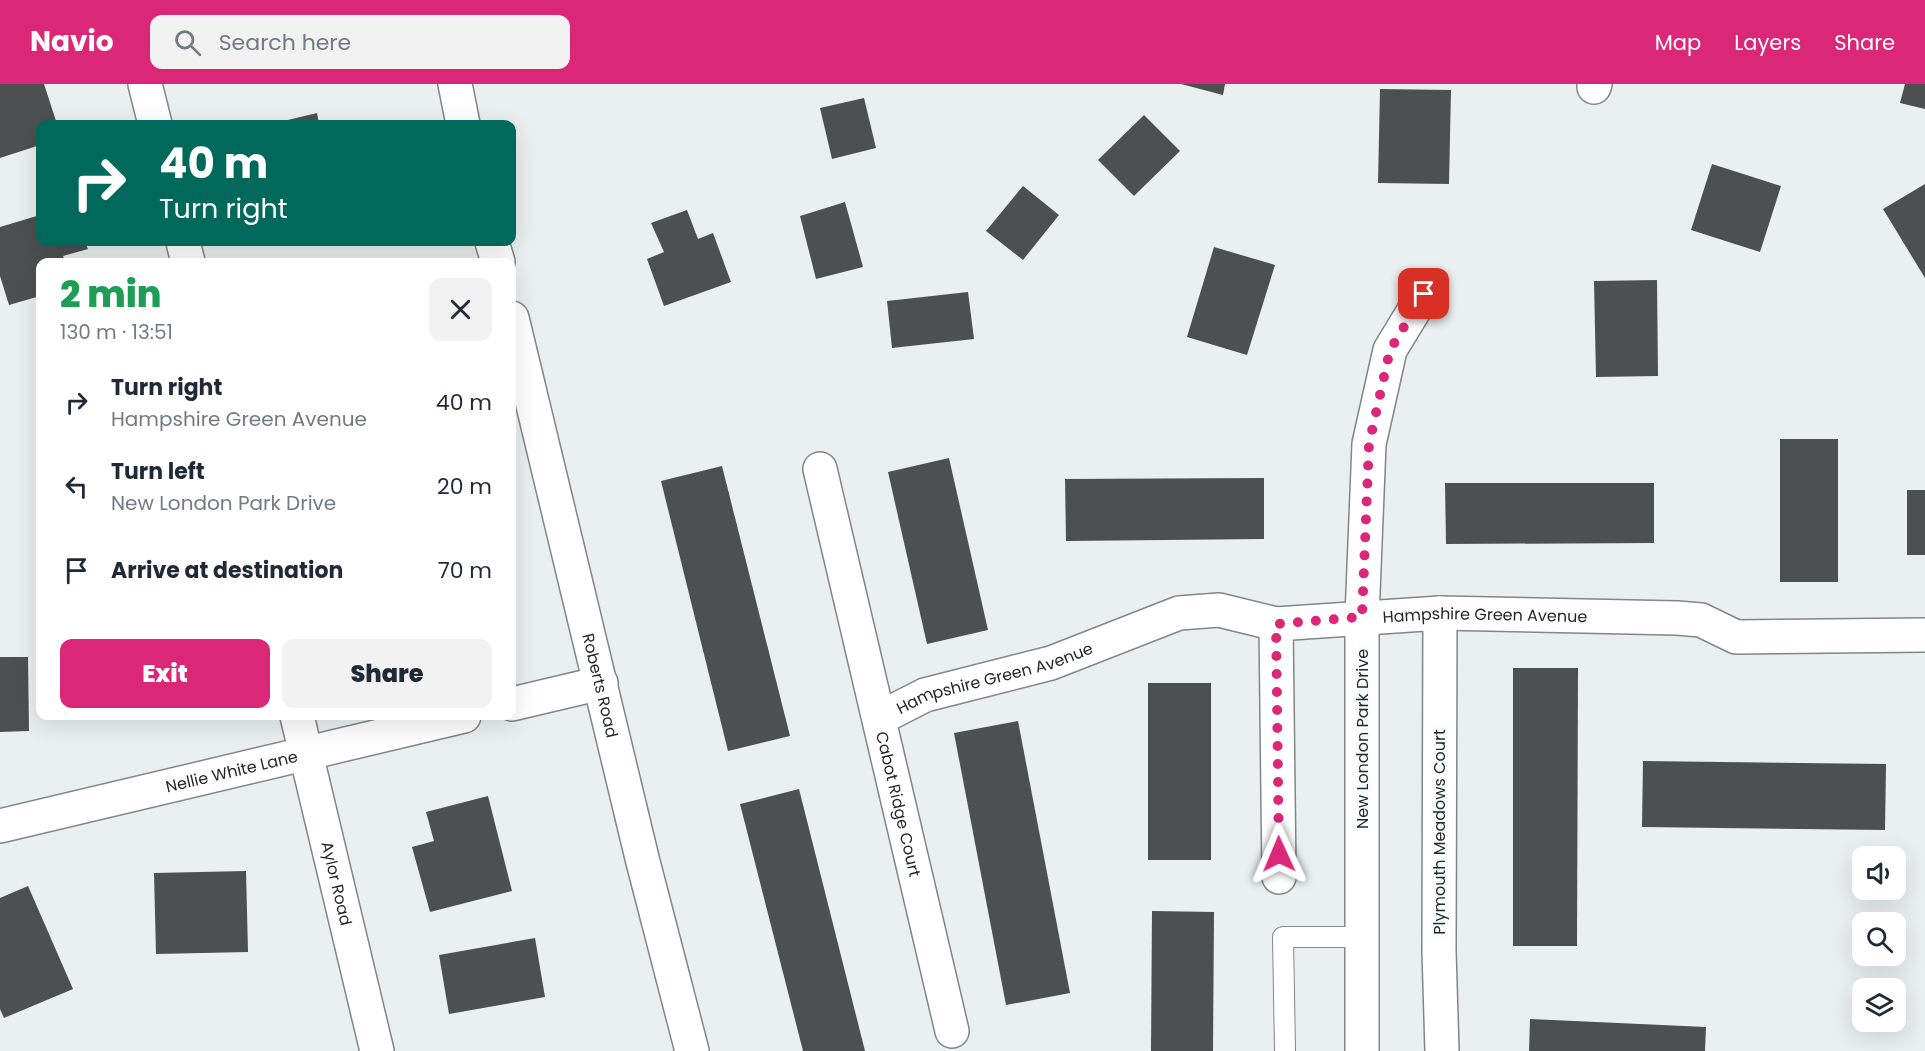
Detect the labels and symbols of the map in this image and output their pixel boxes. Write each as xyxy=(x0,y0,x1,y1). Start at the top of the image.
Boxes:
pin xyxy=(1398,268,1449,319)
street label: Hampshire Green Avenue xyxy=(1382,602,1588,629)
street label: Roberts Road xyxy=(576,631,624,740)
street label: Hampshire Green Avenue xyxy=(892,637,1096,720)
street label: New London Park Drive xyxy=(1351,649,1374,829)
street label: Cabot Ridge Court xyxy=(870,729,926,879)
street label: Plymouth Meadows Court xyxy=(1428,729,1451,935)
street label: Nellie White Lane xyxy=(163,745,300,798)
position arrow xyxy=(1247,822,1311,886)
street label: Aylor Road xyxy=(315,839,358,928)

